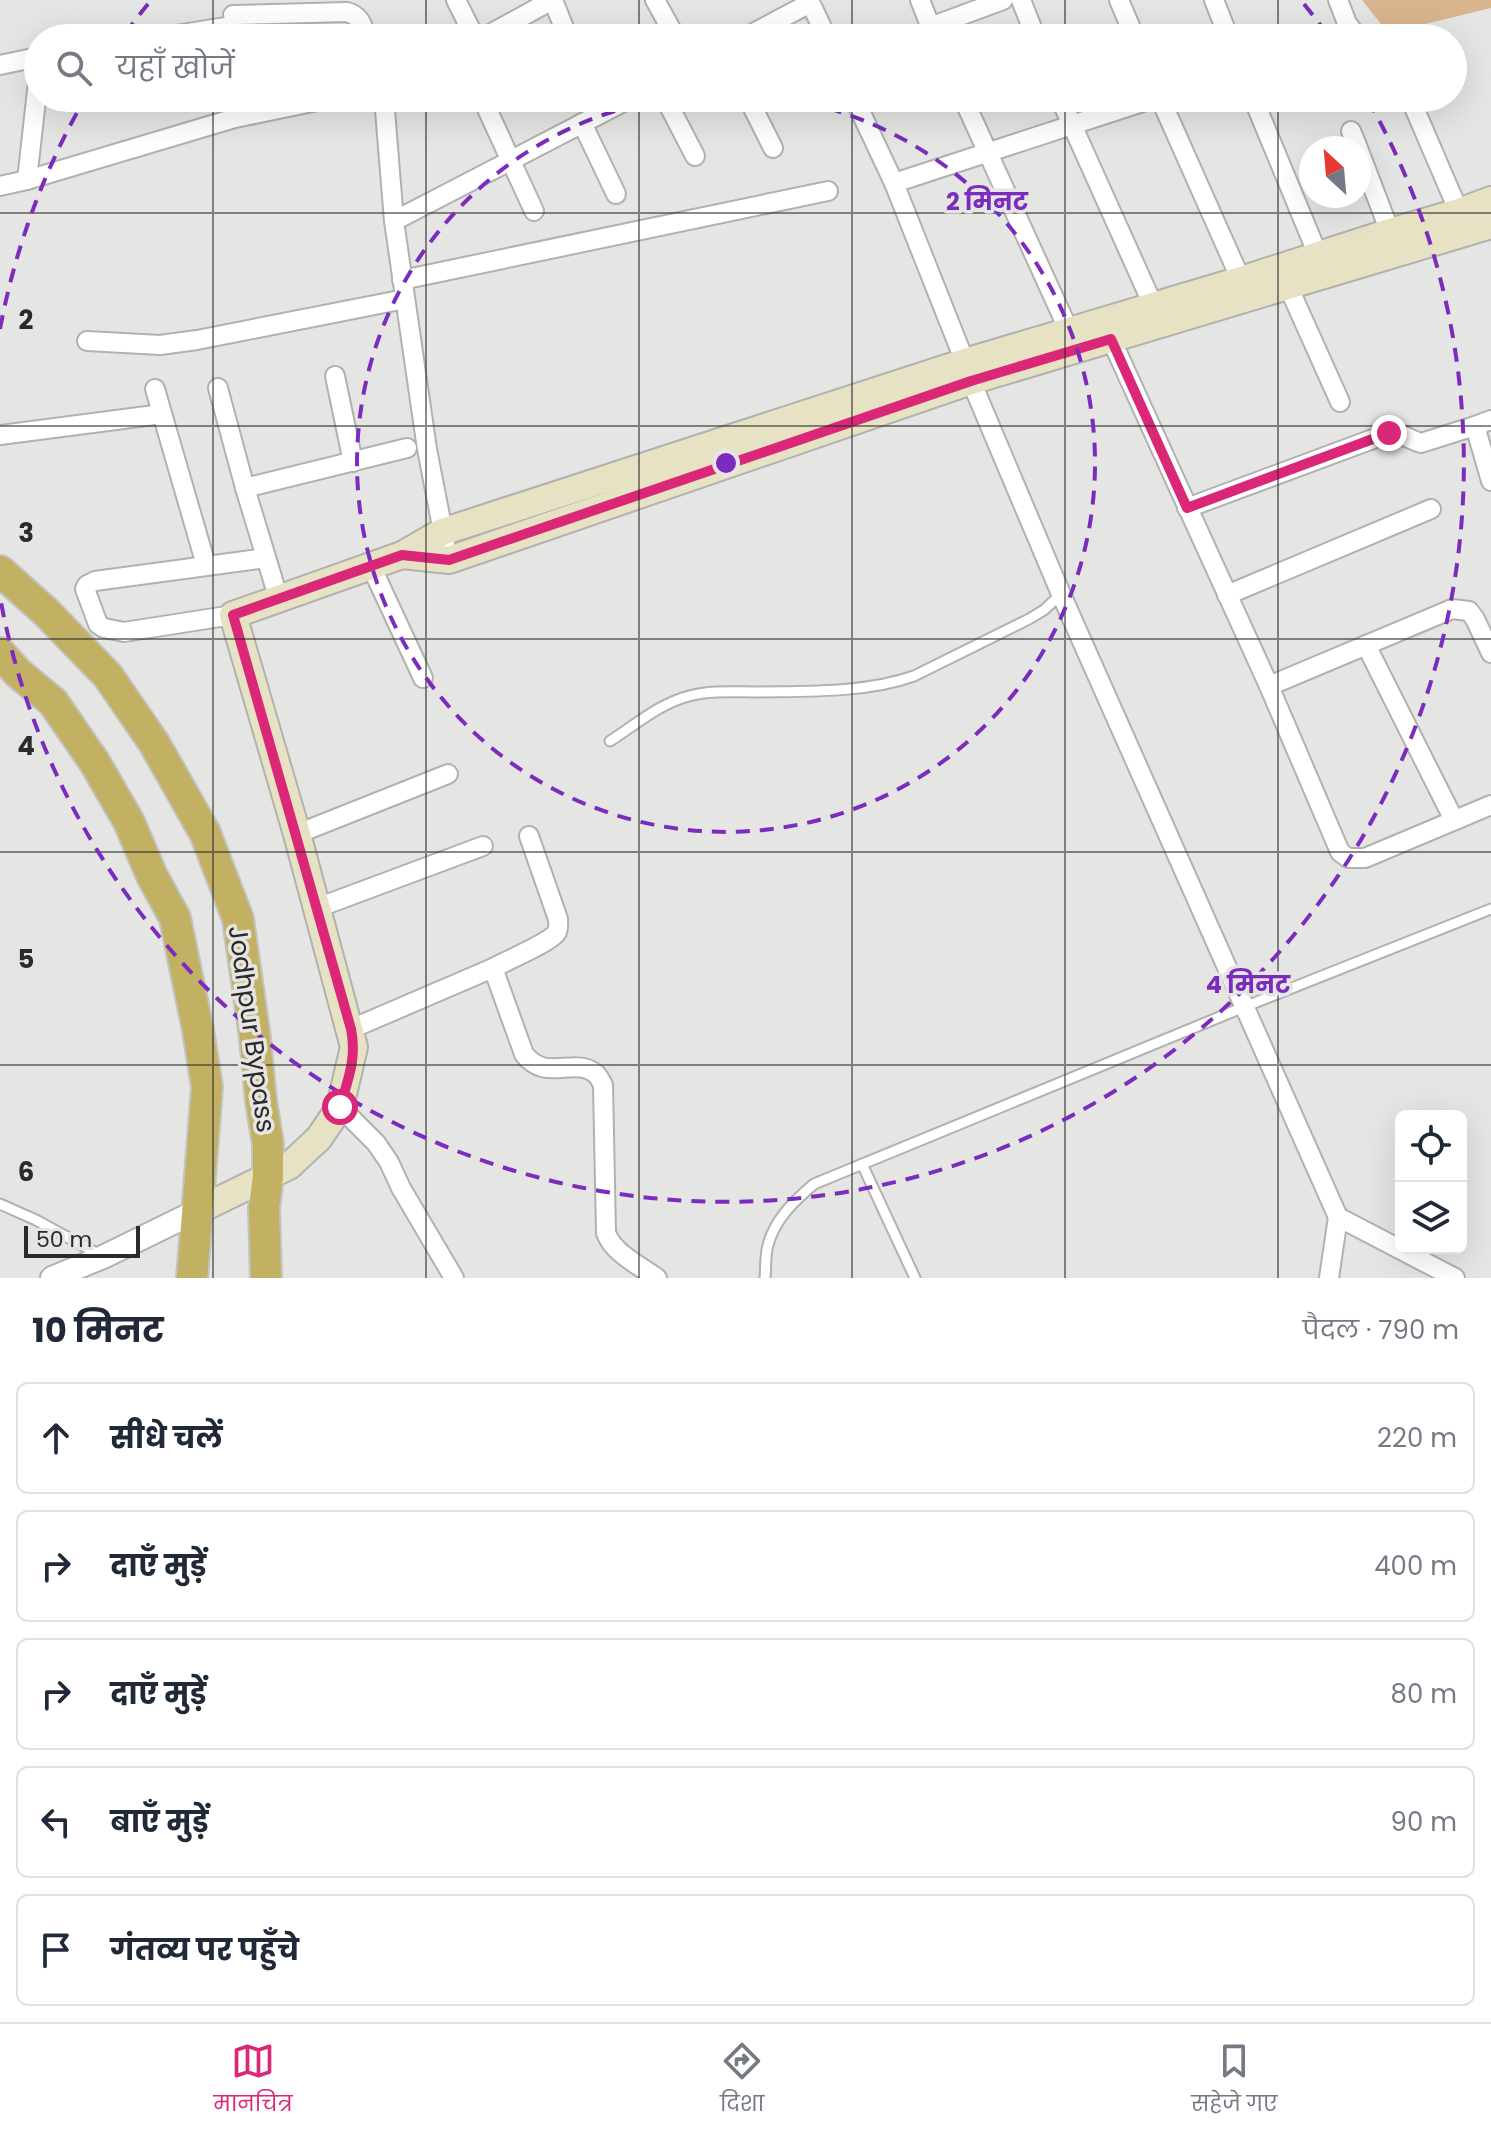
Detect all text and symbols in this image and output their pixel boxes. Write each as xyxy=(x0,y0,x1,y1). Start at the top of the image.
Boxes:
search box xyxy=(24,24,1467,112)
icon: search xyxy=(52,46,96,90)
text: यहाँ खोजें xyxy=(116,46,235,89)
north arrow xyxy=(1299,136,1371,208)
text: 2 मिनट xyxy=(946,185,1028,218)
text: 2 xyxy=(19,302,34,338)
route end xyxy=(1371,415,1407,451)
centre of rings xyxy=(712,449,740,477)
text: 3 xyxy=(18,515,34,551)
text: 4 xyxy=(17,728,35,764)
street label: Jodhpur Bypass xyxy=(220,923,284,1135)
text: 5 xyxy=(18,941,34,977)
text: 4 मिनट xyxy=(1206,968,1291,1001)
route start xyxy=(322,1089,358,1125)
map controls xyxy=(1395,1110,1467,1254)
button: locate xyxy=(1395,1110,1467,1182)
text: 6 xyxy=(18,1154,34,1190)
button: layers xyxy=(1395,1182,1467,1254)
scale bar xyxy=(24,1222,140,1258)
text: 50 m xyxy=(36,1224,92,1255)
text: 10 मिनट xyxy=(32,1306,164,1354)
text: पैदल · 790 m xyxy=(1303,1312,1459,1348)
icon: ahead xyxy=(34,1416,78,1460)
text: सीधे चलें xyxy=(110,1416,223,1459)
text: 220 m xyxy=(1377,1420,1457,1456)
icon: right xyxy=(34,1544,78,1588)
text: दाएँ मुड़ें xyxy=(110,1544,206,1587)
text: 400 m xyxy=(1374,1548,1457,1584)
icon: right xyxy=(34,1672,78,1716)
text: दाएँ मुड़ें xyxy=(110,1672,206,1715)
text: 80 m xyxy=(1391,1676,1457,1712)
icon: left xyxy=(34,1800,78,1844)
text: बाएँ मुड़ें xyxy=(110,1800,208,1843)
text: 90 m xyxy=(1391,1804,1457,1840)
icon: arrive xyxy=(34,1928,78,1972)
text: गंतव्य पर पहुँचे xyxy=(110,1928,299,1971)
tab: मानचित्र xyxy=(214,2039,293,2120)
tab: दिशा xyxy=(720,2039,764,2120)
tab: सहेजे गए xyxy=(1191,2039,1277,2120)

